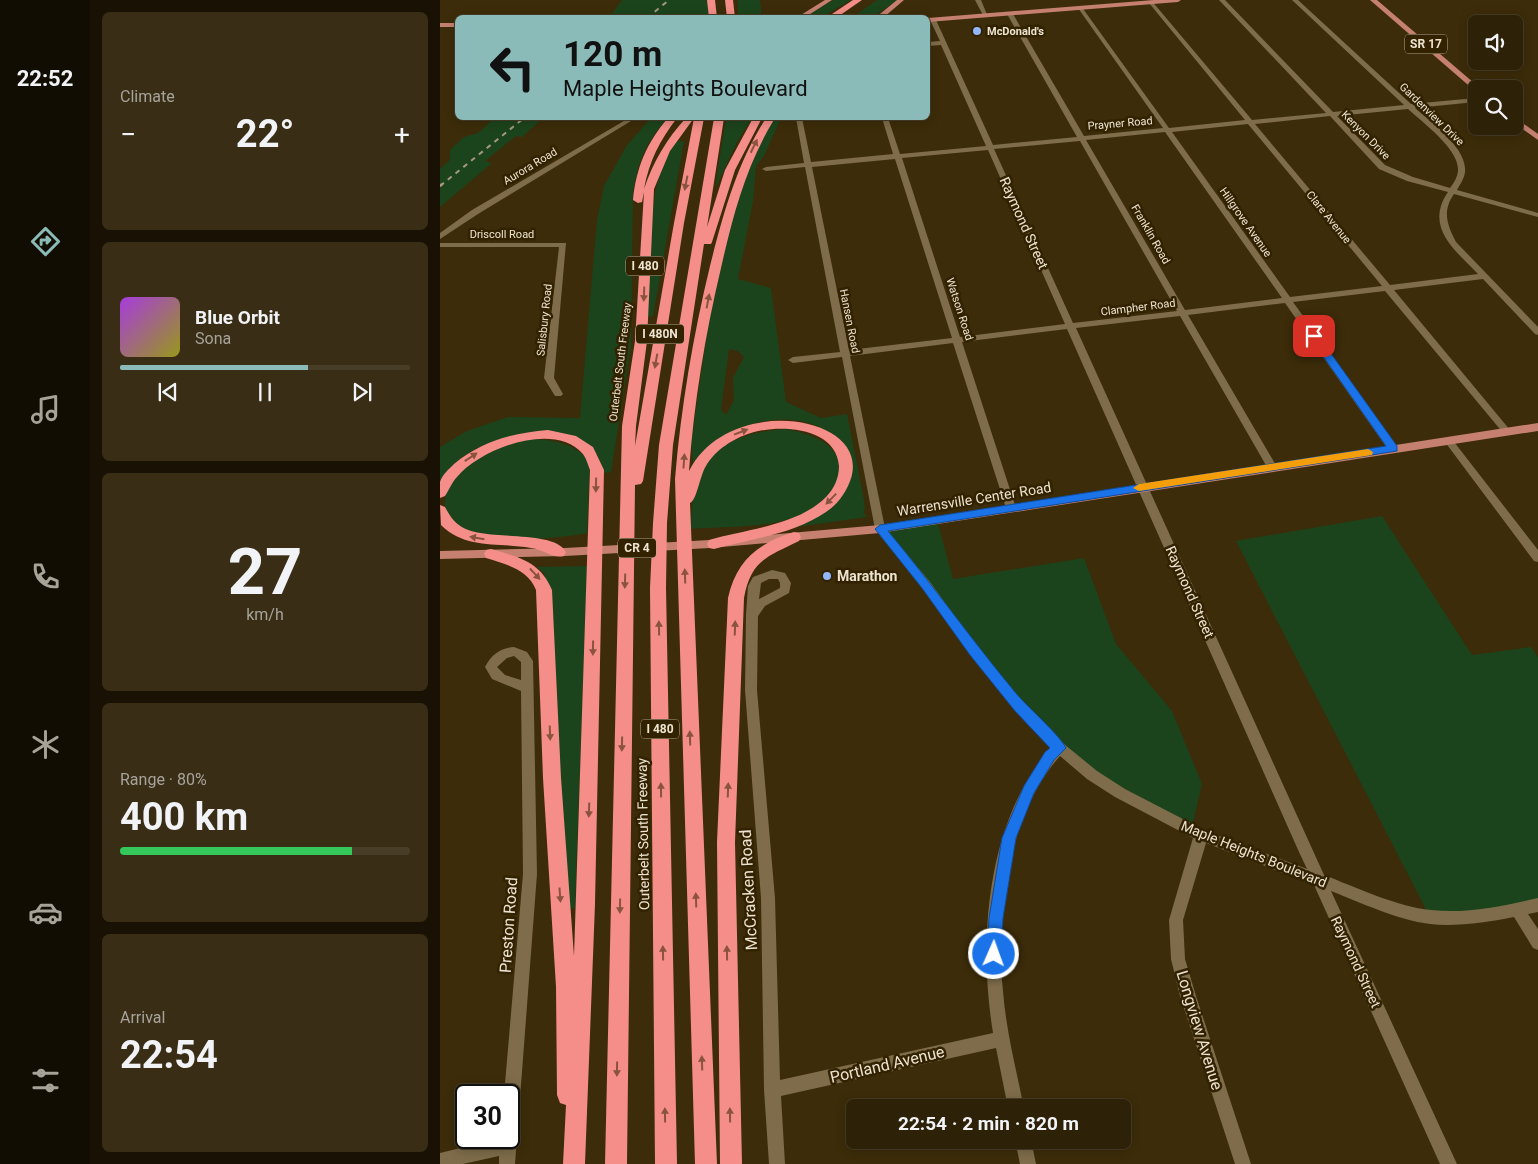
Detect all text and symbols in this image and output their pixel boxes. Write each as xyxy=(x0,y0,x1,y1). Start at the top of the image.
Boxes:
map controls xyxy=(1468,15,1523,135)
button: sound xyxy=(1468,15,1523,70)
marker: McDonald's xyxy=(971,25,983,37)
place label: McDonald's xyxy=(987,25,1044,38)
text: 120 m xyxy=(563,34,662,75)
road number: SR 17 xyxy=(1405,34,1447,54)
icon: left xyxy=(480,35,545,100)
text: 22:52 xyxy=(17,66,73,91)
text: Maple Heights Boulevard xyxy=(563,76,808,101)
street label: Gardenview Drive xyxy=(1397,80,1467,149)
button: search xyxy=(1468,80,1523,135)
text: Climate xyxy=(120,87,175,106)
street label: Kenyon Drive xyxy=(1339,108,1393,163)
text: 22° xyxy=(236,112,294,156)
street label: Prayner Road xyxy=(1087,114,1153,133)
text: − xyxy=(120,118,136,151)
text: + xyxy=(394,118,410,151)
one-way arrow xyxy=(750,138,758,153)
street label: Aurora Road xyxy=(501,145,560,188)
street label: Raymond Street xyxy=(997,174,1052,272)
one-way arrow xyxy=(682,176,690,191)
street label: Hillgrove Avenue xyxy=(1217,185,1274,260)
street label: Clare Avenue xyxy=(1303,188,1354,246)
street label: Franklin Road xyxy=(1128,202,1173,266)
icon: directions xyxy=(28,224,63,259)
street label: Driscoll Road xyxy=(470,228,534,241)
road number: I 480 xyxy=(626,256,664,276)
street label: Watson Road xyxy=(943,276,976,342)
street label: Salisbury Road xyxy=(534,283,555,357)
one-way arrow xyxy=(640,287,648,303)
street label: Hansen Road xyxy=(837,288,862,354)
one-way arrow xyxy=(704,292,712,308)
street label: Clampher Road xyxy=(1100,296,1176,319)
street label: Outerbelt South Freeway xyxy=(607,301,634,422)
text: Blue Orbit xyxy=(195,306,280,329)
pin xyxy=(1293,315,1335,357)
icon: arrive xyxy=(1300,322,1328,350)
road number: I 480N xyxy=(636,324,684,344)
text: Sona xyxy=(195,329,231,348)
one-way arrow xyxy=(651,353,659,369)
icon: previous xyxy=(154,378,182,406)
icon: pause xyxy=(251,378,279,406)
icon: next xyxy=(348,378,376,406)
icon: music xyxy=(28,392,63,427)
one-way arrow xyxy=(734,428,749,436)
one-way arrow xyxy=(464,452,477,461)
one-way arrow xyxy=(680,453,688,469)
one-way arrow xyxy=(592,477,600,493)
street label: Warrensville Center Road xyxy=(896,479,1052,519)
one-way arrow xyxy=(826,492,838,504)
one-way arrow xyxy=(469,533,485,541)
text: 27 xyxy=(228,534,302,610)
road number: CR 4 xyxy=(618,538,656,558)
street label: Raymond Street xyxy=(1163,543,1218,641)
icon: phone xyxy=(28,559,63,594)
one-way arrow xyxy=(529,567,541,579)
one-way arrow xyxy=(680,567,688,583)
place label: Marathon xyxy=(837,568,898,584)
marker: Marathon xyxy=(821,570,833,582)
one-way arrow xyxy=(621,574,629,590)
text: km/h xyxy=(246,605,284,624)
one-way arrow xyxy=(655,620,663,636)
one-way arrow xyxy=(731,620,739,636)
one-way arrow xyxy=(589,640,597,656)
road number: I 480 xyxy=(641,720,679,739)
one-way arrow xyxy=(547,725,555,741)
icon: climate xyxy=(28,727,63,762)
one-way arrow xyxy=(686,730,694,746)
one-way arrow xyxy=(618,736,626,752)
street label: Outerbelt South Freeway xyxy=(634,757,652,910)
text: Range · 80% xyxy=(120,770,207,789)
one-way arrow xyxy=(657,782,665,798)
one-way arrow xyxy=(725,782,733,798)
text: 400 km xyxy=(120,795,248,839)
one-way arrow xyxy=(584,802,592,818)
street label: Maple Heights Boulevard xyxy=(1179,817,1329,891)
street label: McCracken Road xyxy=(736,829,761,951)
street label: Preston Road xyxy=(496,877,521,973)
one-way arrow xyxy=(556,887,564,903)
one-way arrow xyxy=(692,892,700,908)
icon: car xyxy=(28,895,63,930)
one-way arrow xyxy=(616,898,624,914)
street label: Raymond Street xyxy=(1328,914,1384,1011)
position arrow xyxy=(967,927,1019,979)
one-way arrow xyxy=(659,945,667,961)
one-way arrow xyxy=(723,945,731,961)
street label: Longview Avenue xyxy=(1172,968,1227,1092)
text: Arrival xyxy=(120,1008,165,1027)
text: 22:54 xyxy=(120,1033,218,1077)
street label: Portland Avenue xyxy=(828,1042,946,1087)
one-way arrow xyxy=(698,1055,706,1071)
one-way arrow xyxy=(613,1061,621,1077)
icon: filters xyxy=(28,1063,63,1098)
speed limit sign: 30 xyxy=(455,1084,520,1149)
one-way arrow xyxy=(661,1107,669,1123)
one-way arrow xyxy=(726,1107,734,1123)
text: 22:54 · 2 min · 820 m xyxy=(898,1112,1079,1135)

